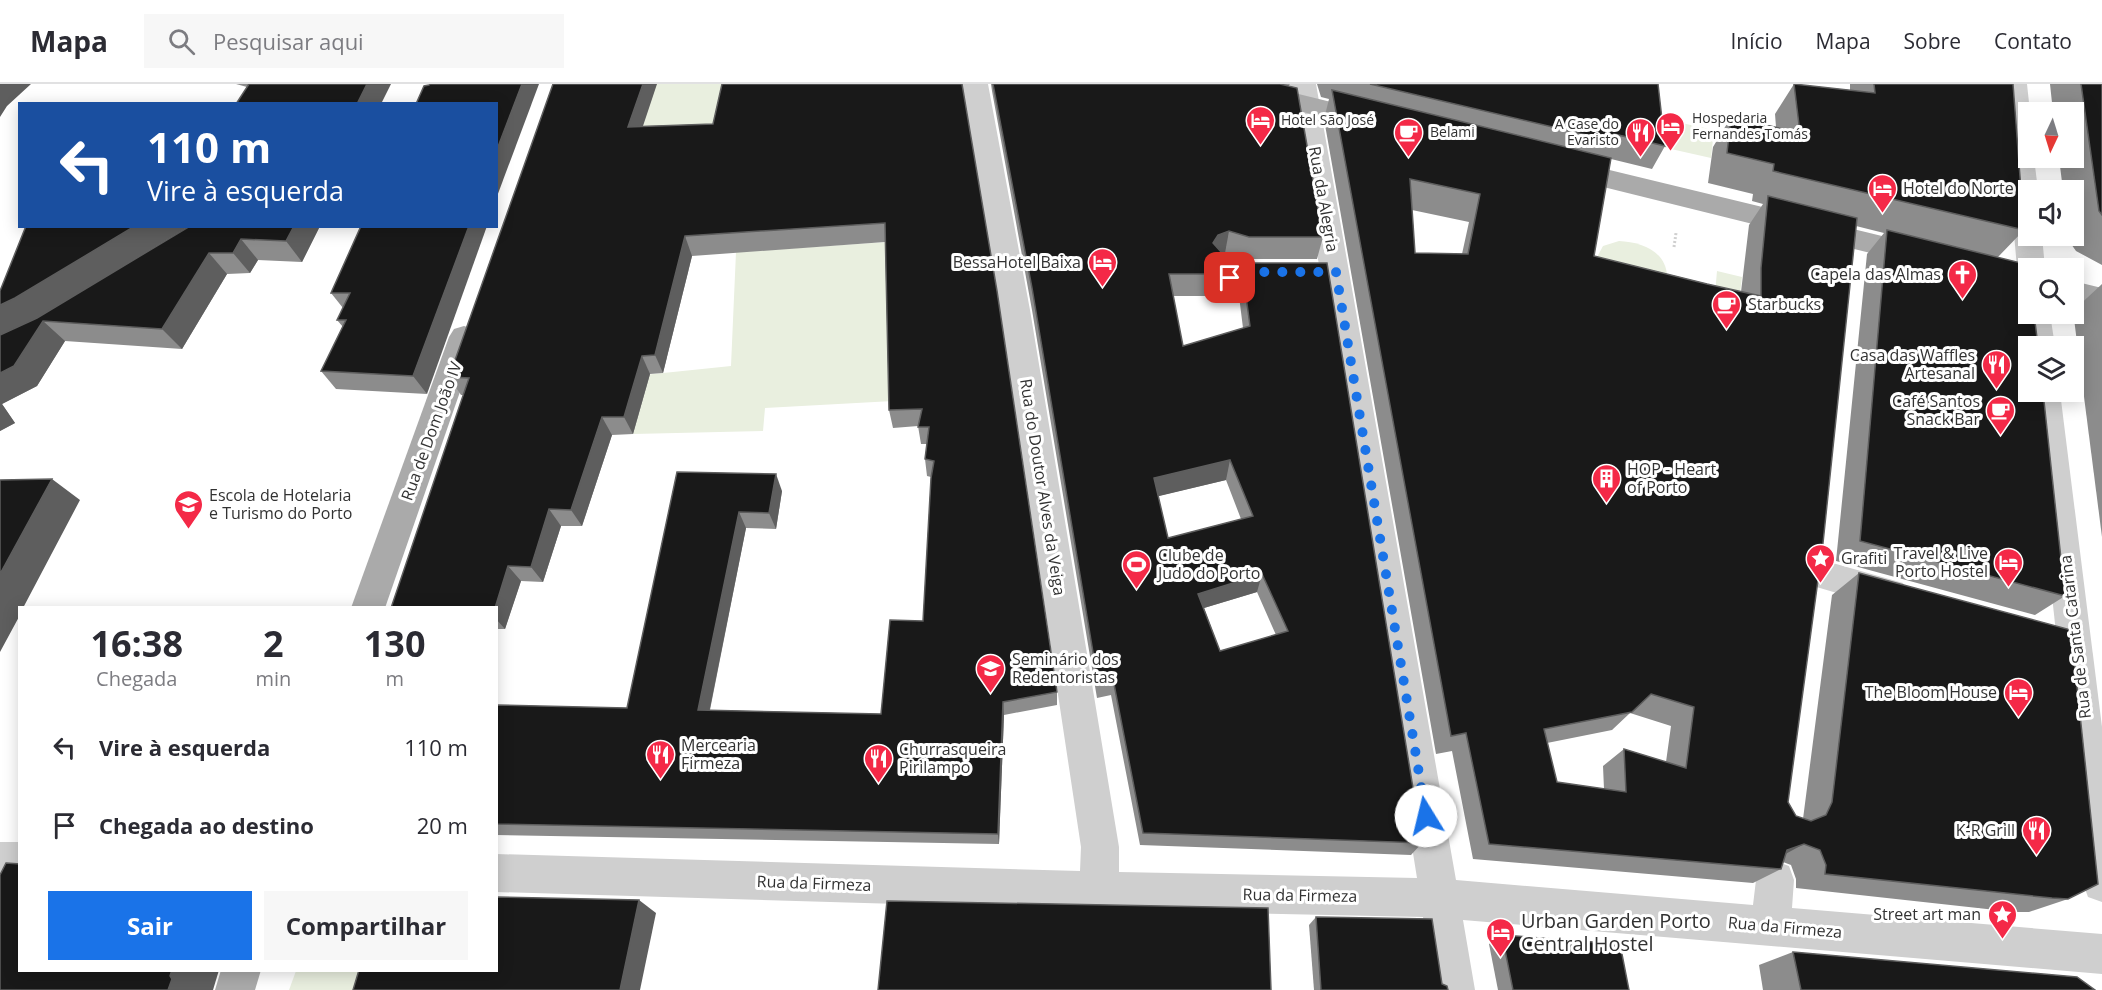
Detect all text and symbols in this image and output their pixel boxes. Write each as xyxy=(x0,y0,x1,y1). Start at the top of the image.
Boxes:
search box xyxy=(144,14,564,68)
text: Mapa xyxy=(30,22,108,60)
icon: search xyxy=(165,25,198,58)
text: Pesquisar aqui xyxy=(213,26,364,56)
text: Início xyxy=(1730,27,1783,55)
text: Mapa xyxy=(1816,27,1871,55)
text: Sobre xyxy=(1904,27,1961,55)
text: Contato xyxy=(1994,27,2072,55)
north arrow xyxy=(2018,102,2084,168)
map controls xyxy=(2018,102,2084,402)
hotel icon: Hotel São José xyxy=(1244,104,1276,146)
place label: Hospedaria Fernandes Tomás xyxy=(1692,108,1808,143)
place label: Hotel São José xyxy=(1281,110,1374,129)
hotel icon: Hospedaria Fernandes Tomás xyxy=(1655,110,1687,152)
place label: A Case do Evaristo xyxy=(1555,114,1619,149)
cafe icon: Belami xyxy=(1393,116,1425,158)
restaurant icon: A Case do Evaristo xyxy=(1624,116,1656,158)
text: 110 m xyxy=(147,118,271,175)
place label: Belami xyxy=(1430,122,1475,141)
icon: left xyxy=(48,126,126,204)
street label: Rua da Alegria xyxy=(1304,144,1344,254)
text: Vire à esquerda xyxy=(147,172,344,209)
hotel icon: Hotel do Norte xyxy=(1866,172,1898,214)
place label: Hotel do Norte xyxy=(1903,177,2014,199)
button: sound xyxy=(2018,180,2084,246)
hotel icon: BessaHotel Baixa xyxy=(1086,246,1118,288)
place label: BessaHotel Baixa xyxy=(953,251,1081,273)
pin xyxy=(1204,252,1255,303)
church icon: Capela das Almas xyxy=(1946,258,1978,300)
button: search xyxy=(2018,258,2084,324)
icon: arrive xyxy=(1213,261,1246,294)
place label: Capela das Almas xyxy=(1810,263,1941,285)
cafe icon: Starbucks xyxy=(1711,288,1743,330)
place label: Starbucks xyxy=(1748,293,1821,315)
button: layers xyxy=(2018,336,2084,402)
place label: Casa das Waffles Artesanal xyxy=(1850,344,1975,384)
restaurant icon: Casa das Waffles Artesanal xyxy=(1980,348,2012,390)
street label: Rua de Dom João IV xyxy=(396,358,467,504)
street label: Rua do Doutor Alves da Veiga xyxy=(1015,377,1071,597)
place label: Café Santos Snack Bar xyxy=(1892,390,1980,430)
cafe icon: Café Santos Snack Bar xyxy=(1985,394,2017,436)
place label: HOP - Heart of Porto xyxy=(1627,458,1717,498)
building icon: HOP - Heart of Porto xyxy=(1590,462,1622,504)
place label: Escola de Hotelaria e Turismo do Porto xyxy=(209,484,352,524)
school or university icon: Escola de Hotelaria e Turismo do Porto xyxy=(172,488,204,530)
place icon: Grafiti xyxy=(1804,542,1836,584)
place label: Travel & Live Porto Hostel xyxy=(1893,542,1988,582)
place label: Clube de Judo do Porto xyxy=(1156,544,1260,584)
hotel icon: Travel & Live Porto Hostel xyxy=(1993,546,2025,588)
place label: Grafiti xyxy=(1841,547,1887,569)
sports icon: Clube de Judo do Porto xyxy=(1121,548,1153,590)
street label: Rua de Santa Catarina xyxy=(2054,554,2096,720)
text: 16:38 xyxy=(90,619,183,668)
text: 2 xyxy=(263,619,284,668)
text: 130 xyxy=(364,619,426,668)
place label: Seminário dos Redentoristas xyxy=(1012,648,1119,688)
school or university icon: Seminário dos Redentoristas xyxy=(975,652,1007,694)
text: Chegada xyxy=(96,665,177,692)
text: min xyxy=(255,665,291,692)
text: m xyxy=(385,665,404,692)
hotel icon: The Bloom House xyxy=(2002,676,2034,718)
place label: The Bloom House xyxy=(1865,681,1997,703)
icon: left xyxy=(48,731,81,764)
text: Vire à esquerda xyxy=(99,732,270,762)
text: 110 m xyxy=(404,732,468,762)
place label: Mercearia Firmeza xyxy=(681,734,756,774)
restaurant icon: Mercearia Firmeza xyxy=(644,738,676,780)
place label: Churrasqueira Pirilampo xyxy=(899,738,1006,778)
restaurant icon: Churrasqueira Pirilampo xyxy=(862,742,894,784)
position arrow xyxy=(1394,784,1458,848)
icon: arrive xyxy=(48,809,81,842)
text: Chegada ao destino xyxy=(99,810,314,840)
text: 20 m xyxy=(417,810,468,840)
restaurant icon: K-R Grill xyxy=(2020,814,2052,856)
place label: K-R Grill xyxy=(1956,819,2015,841)
street label: Rua da Firmeza xyxy=(756,870,872,896)
street label: Rua da Firmeza xyxy=(1243,883,1357,907)
button: Sair xyxy=(48,891,252,960)
button: Compartilhar xyxy=(264,891,468,960)
place icon: Street art man xyxy=(1986,898,2018,940)
place label: Street art man xyxy=(1873,903,1981,925)
place label: Urban Garden Porto Central Hostel xyxy=(1521,907,1711,957)
street label: Rua da Firmeza xyxy=(1727,911,1843,943)
hotel icon: Urban Garden Porto Central Hostel xyxy=(1484,916,1516,958)

